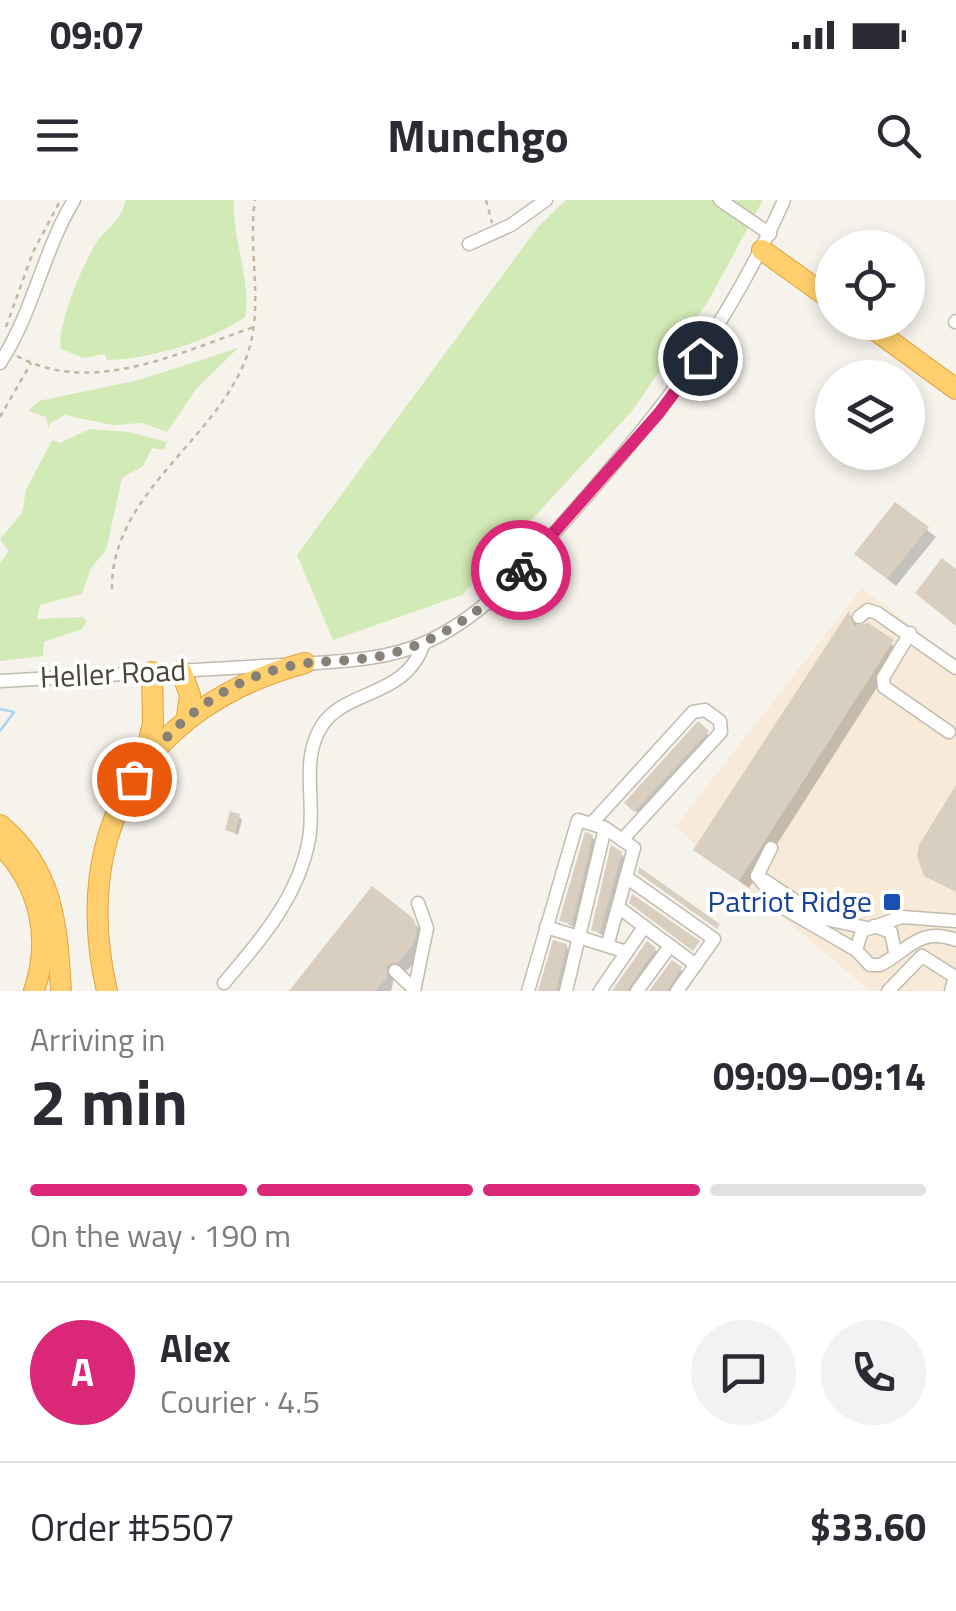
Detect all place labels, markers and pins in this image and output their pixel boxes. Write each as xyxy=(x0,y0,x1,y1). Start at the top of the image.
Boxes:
pin xyxy=(658,316,743,401)
pin xyxy=(92,737,177,822)
place label: Patriot Ridge xyxy=(708,878,872,924)
marker: Patriot Ridge xyxy=(881,891,903,913)

